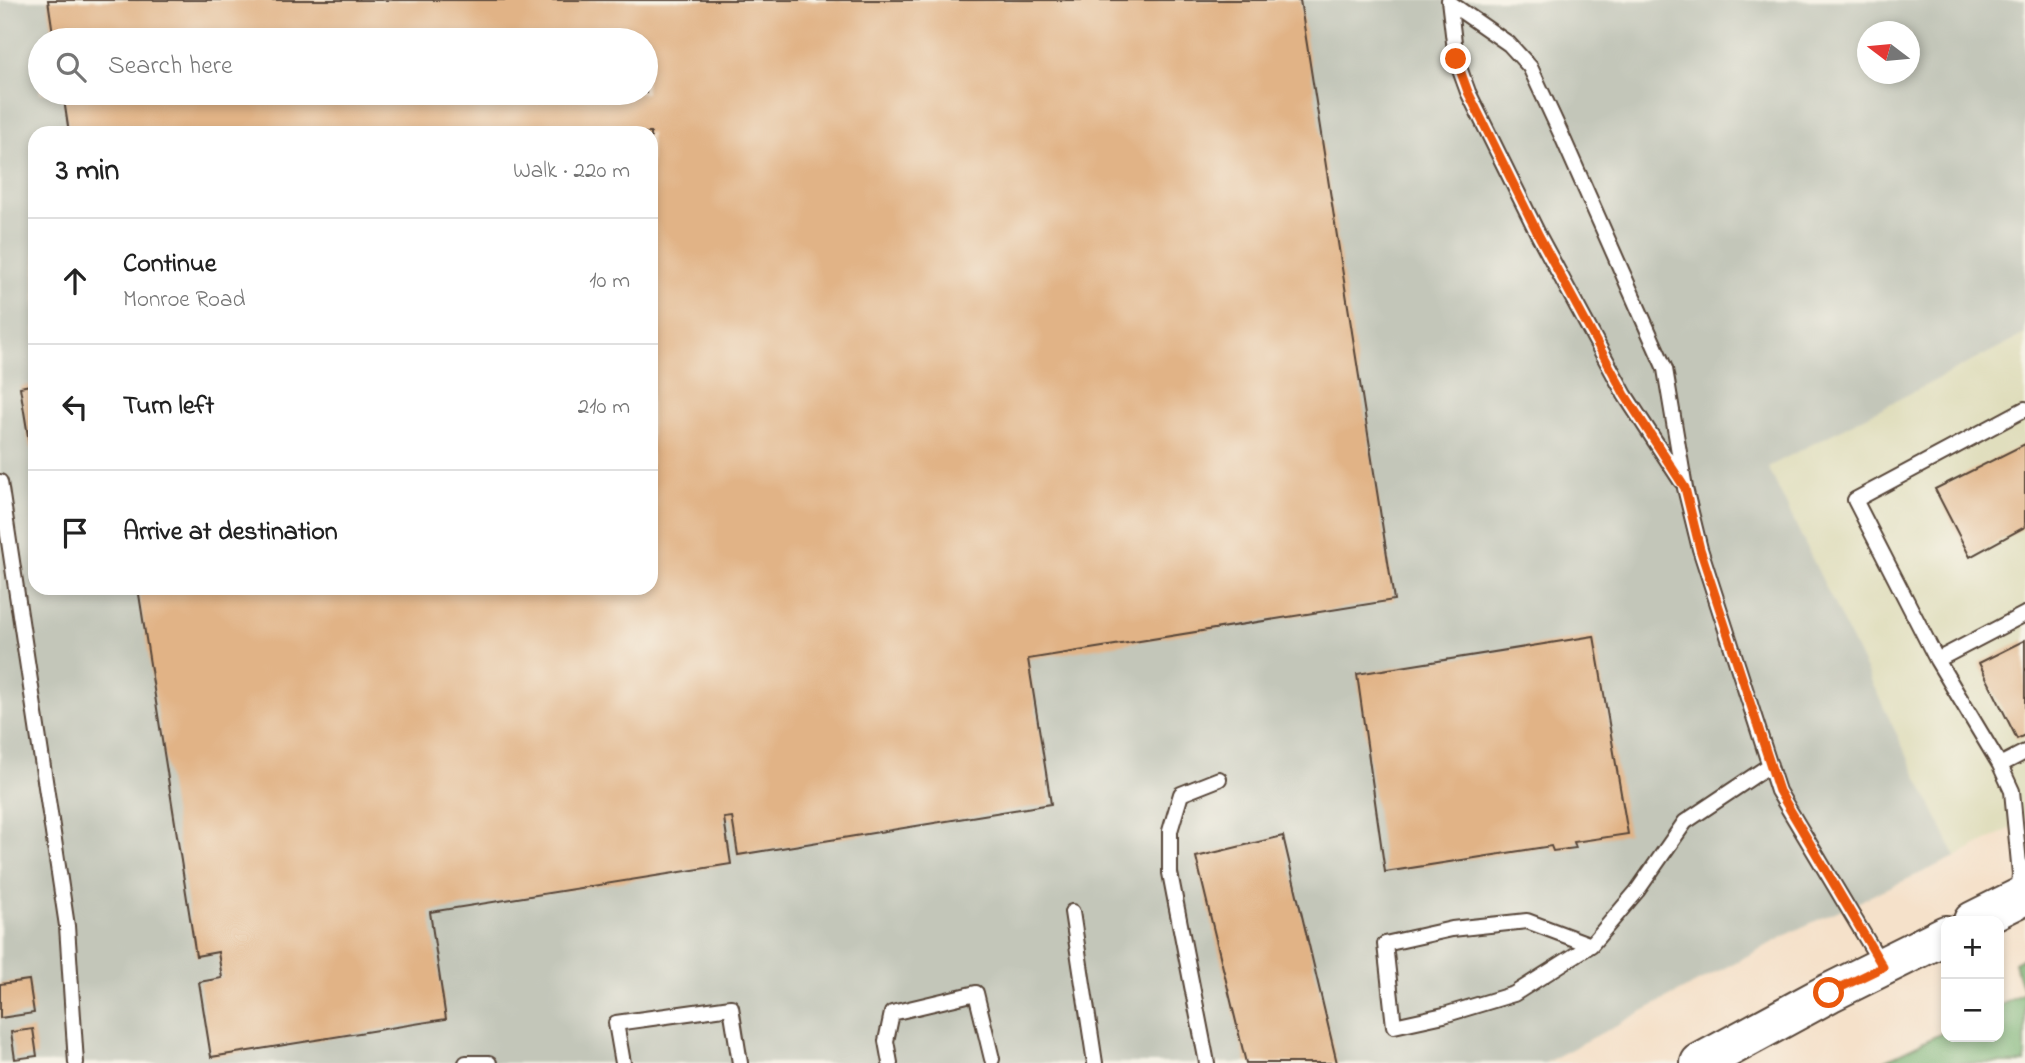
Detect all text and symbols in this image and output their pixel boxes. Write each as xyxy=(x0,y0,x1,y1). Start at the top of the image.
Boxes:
north arrow xyxy=(1857,21,1920,84)
search box xyxy=(28,28,658,105)
route end xyxy=(1440,43,1471,74)
icon: search xyxy=(52,48,90,86)
text: Search here xyxy=(108,48,233,86)
text: 3 min xyxy=(56,150,119,194)
text: Walk · 220 m xyxy=(513,155,630,188)
text: Continue xyxy=(123,246,216,284)
icon: ahead xyxy=(56,262,94,300)
text: 10 m xyxy=(589,265,630,298)
text: Monroe Road xyxy=(123,284,245,317)
icon: left xyxy=(56,388,94,426)
text: Turn left xyxy=(123,388,214,426)
text: 210 m xyxy=(578,391,630,424)
icon: arrive xyxy=(56,514,94,552)
text: Arrive at destination xyxy=(123,514,338,552)
map controls xyxy=(1941,916,2004,1042)
button: + xyxy=(1941,916,2004,979)
route start xyxy=(1813,977,1844,1008)
button: − xyxy=(1941,979,2004,1042)

